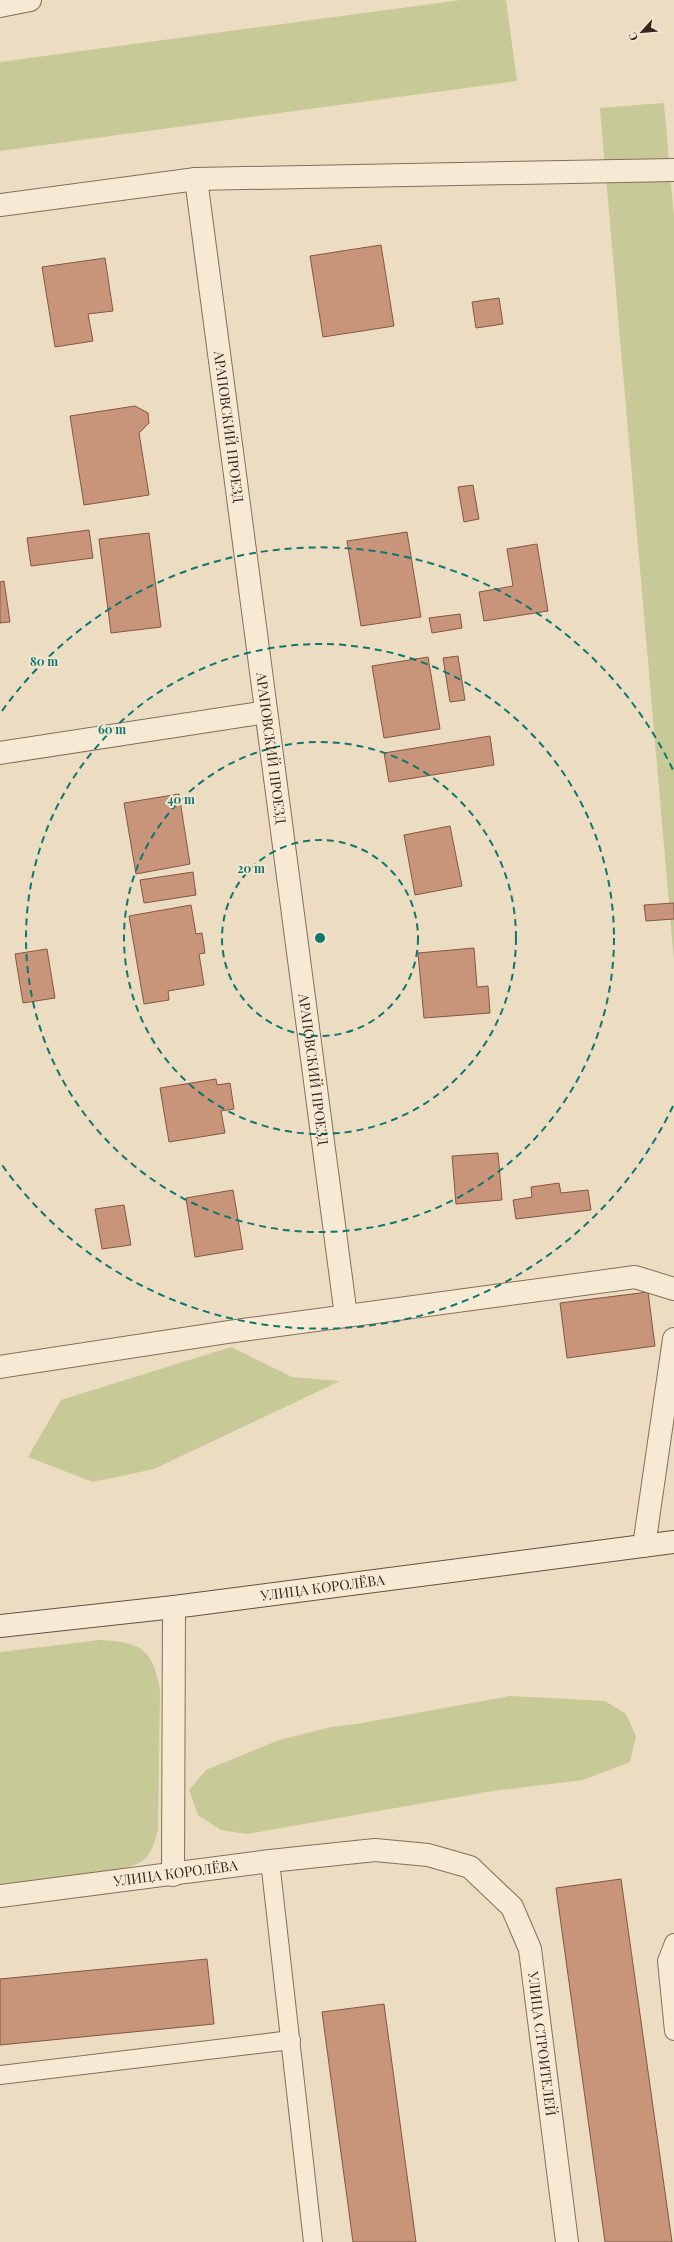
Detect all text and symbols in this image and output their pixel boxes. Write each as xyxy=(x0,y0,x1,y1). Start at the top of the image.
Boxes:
north arrow xyxy=(622,12,662,52)
text: С xyxy=(624,30,641,44)
street label: АРАПОВСКИЙ ПРОЕЗД xyxy=(210,349,249,504)
text: 80 m xyxy=(30,653,58,669)
street label: АРАПОВСКИЙ ПРОЕЗД xyxy=(252,670,291,825)
text: 60 m xyxy=(98,721,126,737)
text: 40 m xyxy=(167,791,195,807)
text: 20 m xyxy=(237,860,265,876)
centre of rings xyxy=(313,931,327,945)
street label: АРАПОВСКИЙ ПРОЕЗД xyxy=(294,991,333,1146)
street label: УЛИЦА КОРОЛЁВА xyxy=(258,1570,386,1605)
street label: УЛИЦА КОРОЛЁВА xyxy=(111,1855,239,1890)
street label: УЛИЦА СТРОИТЕЛЕЙ xyxy=(524,1969,561,2117)

